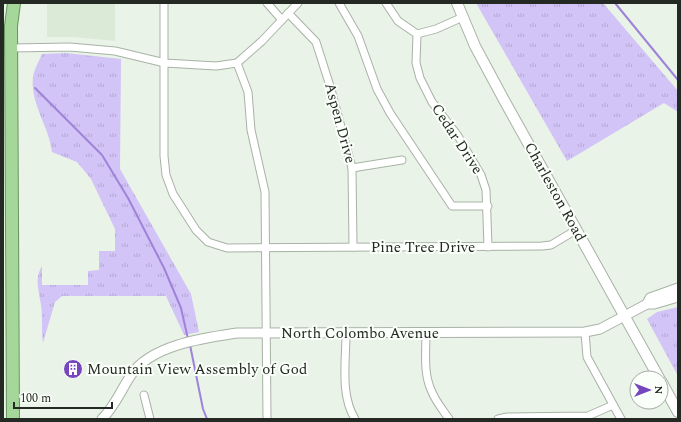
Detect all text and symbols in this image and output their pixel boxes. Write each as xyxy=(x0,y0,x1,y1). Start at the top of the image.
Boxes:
street label: Aspen Drive xyxy=(318,80,362,166)
street label: Cedar Drive xyxy=(425,99,489,179)
street label: Charleston Road xyxy=(518,138,592,246)
street label: Pine Tree Drive xyxy=(371,236,475,259)
street label: North Colombo Avenue xyxy=(281,322,439,345)
building icon: Mountain View Assembly of God xyxy=(62,358,84,380)
place label: Mountain View Assembly of God xyxy=(87,358,307,381)
north arrow xyxy=(629,370,669,410)
scale bar xyxy=(14,384,112,410)
text: N xyxy=(650,386,667,395)
text: 100 m xyxy=(20,389,51,408)

